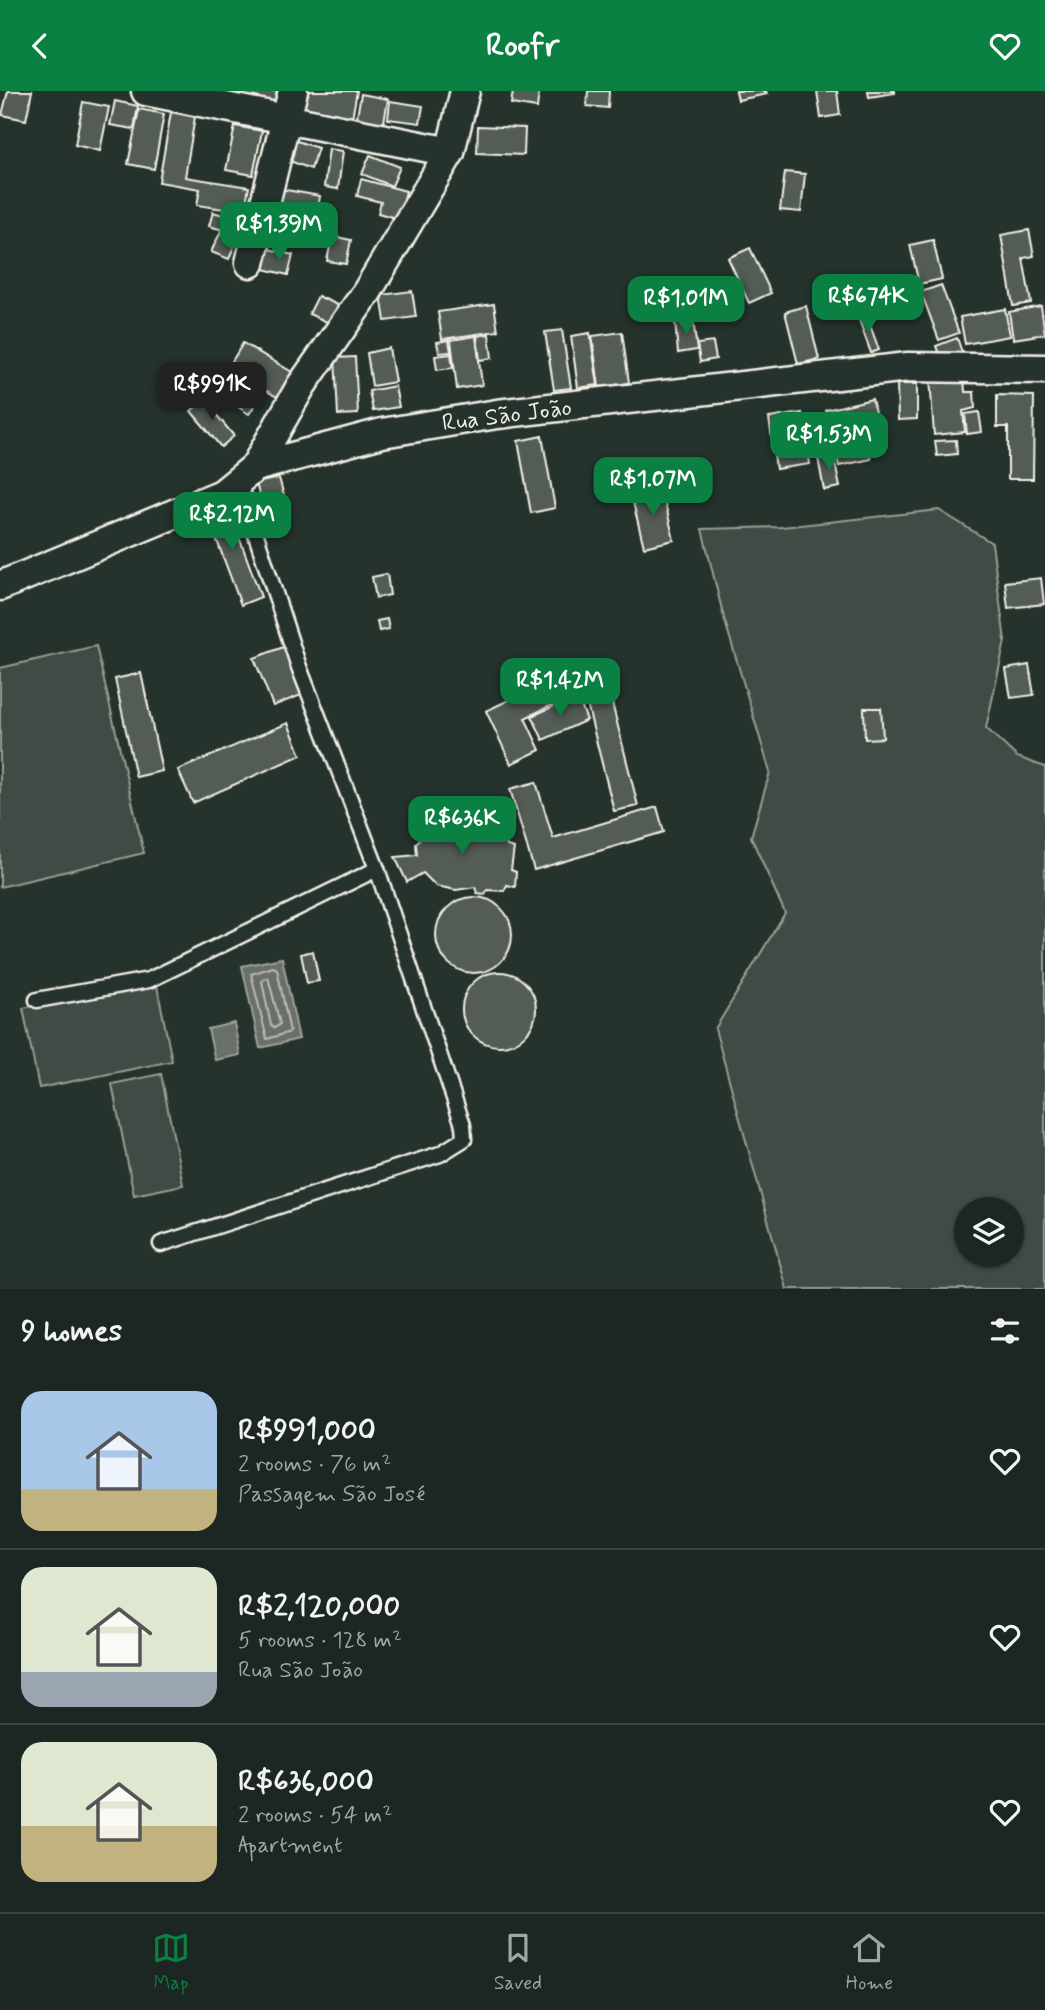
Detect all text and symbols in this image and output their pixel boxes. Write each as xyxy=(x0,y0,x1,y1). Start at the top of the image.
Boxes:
text: Roofr xyxy=(486,25,559,67)
icon: back xyxy=(21,27,59,65)
icon: heart xyxy=(986,27,1024,65)
pin: R$1.39M xyxy=(214,202,344,262)
text: R$1.39M xyxy=(236,210,322,240)
pin: R$674K xyxy=(811,275,925,334)
pin: R$1.01M xyxy=(621,277,751,336)
text: R$674K xyxy=(828,282,908,312)
text: R$1.01M xyxy=(644,284,728,314)
pin: R$991K xyxy=(155,363,269,422)
text: R$991K xyxy=(173,370,251,400)
street label: Rua São João xyxy=(440,393,574,439)
pin: R$1.53M xyxy=(764,413,894,472)
text: R$1.53M xyxy=(786,420,872,450)
pin: R$1.07M xyxy=(588,457,718,517)
text: R$1.07M xyxy=(610,465,696,495)
pin: R$2.12M xyxy=(167,493,297,552)
text: R$2.12M xyxy=(189,500,275,530)
pin: R$1.42M xyxy=(495,659,625,718)
text: R$1.42M xyxy=(516,666,604,696)
pin: R$636K xyxy=(405,797,519,856)
text: R$636K xyxy=(424,804,500,834)
map controls xyxy=(954,1197,1024,1267)
button: layers xyxy=(954,1197,1024,1267)
text: 9 homes xyxy=(21,1312,122,1351)
icon: filters xyxy=(986,1312,1024,1350)
text: R$991,000 xyxy=(238,1411,376,1450)
icon: home xyxy=(77,1419,161,1503)
icon: heart xyxy=(986,1442,1024,1480)
text: 2 rooms · 76 m² xyxy=(238,1450,391,1480)
text: Passagem São José xyxy=(238,1480,425,1510)
text: R$2,120,000 xyxy=(238,1587,400,1626)
icon: home xyxy=(77,1595,161,1679)
icon: heart xyxy=(986,1618,1024,1656)
text: 5 rooms · 128 m² xyxy=(238,1626,402,1656)
text: Rua São João xyxy=(238,1656,363,1686)
text: R$636,000 xyxy=(238,1762,374,1801)
icon: home xyxy=(77,1770,161,1854)
icon: heart xyxy=(986,1793,1024,1831)
text: 2 rooms · 54 m² xyxy=(238,1801,392,1831)
text: Apartment xyxy=(238,1831,343,1861)
tab: Map xyxy=(152,1929,190,1996)
tab: Saved xyxy=(494,1929,542,1996)
tab: Home xyxy=(846,1929,893,1996)

